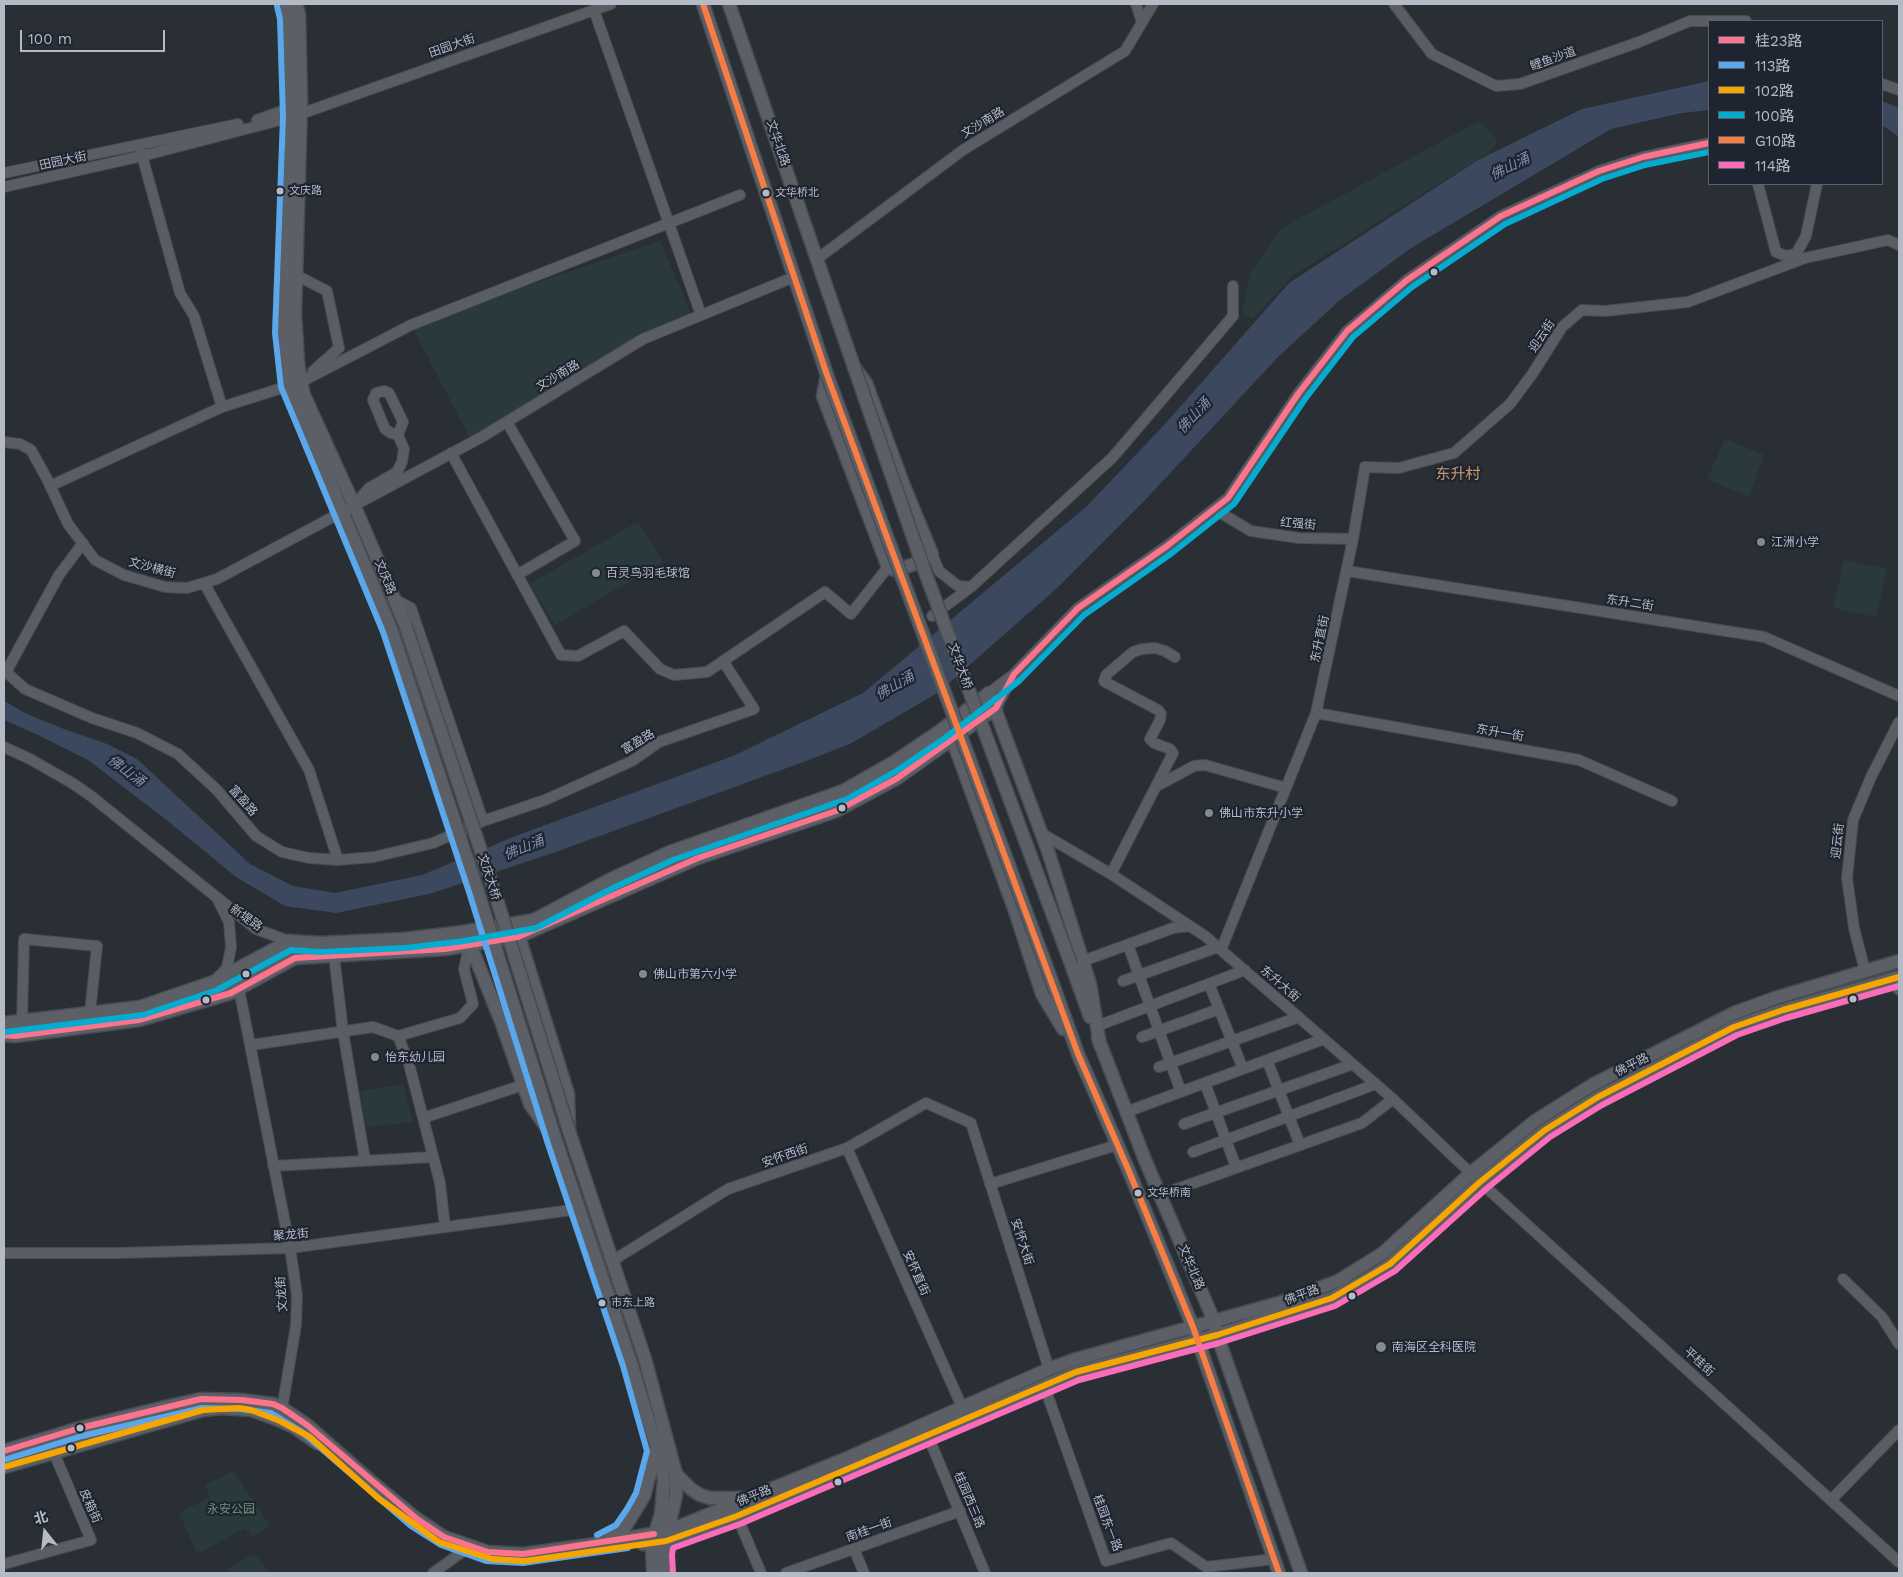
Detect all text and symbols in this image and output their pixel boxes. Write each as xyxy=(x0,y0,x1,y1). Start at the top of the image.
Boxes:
scale bar xyxy=(22,20,168,52)
legend xyxy=(1708,20,1883,185)
text: 100 m xyxy=(28,30,72,48)
street label: 田园大街 xyxy=(427,31,477,61)
text: 桂23路 xyxy=(1755,32,1803,50)
street label: 鲤鱼沙道 xyxy=(1528,44,1578,74)
text: 113路 xyxy=(1755,57,1790,75)
text: 102路 xyxy=(1755,82,1794,100)
street label: 文沙南路 xyxy=(959,104,1007,142)
text: 100路 xyxy=(1755,107,1795,125)
street label: 文华北路 xyxy=(763,118,793,168)
text: G10路 xyxy=(1755,132,1796,150)
street label: 田园大街 xyxy=(38,149,88,173)
water label: 佛山涌 xyxy=(1487,150,1533,184)
text: 114路 xyxy=(1755,157,1791,175)
place label: 文庆路 xyxy=(289,184,322,198)
marker: 文庆路 xyxy=(275,186,285,196)
place label: 文华桥北 xyxy=(775,186,819,200)
marker: 文华桥北 xyxy=(761,188,771,198)
unlabelled marker xyxy=(1429,267,1439,277)
street label: 迎云街 xyxy=(1526,317,1558,355)
street label: 文沙南路 xyxy=(534,357,582,395)
water label: 佛山涌 xyxy=(1174,395,1214,437)
district label: 东升村 xyxy=(1436,466,1480,484)
street label: 红强街 xyxy=(1279,515,1317,533)
place label: 江洲小学 xyxy=(1771,535,1819,549)
marker: 江洲小学 xyxy=(1755,536,1767,548)
street label: 文沙横街 xyxy=(127,555,177,581)
street label: 文庆路 xyxy=(371,558,399,596)
place label: 百灵鸟羽毛球馆 xyxy=(606,566,690,580)
marker: 百灵鸟羽毛球馆 xyxy=(590,567,602,579)
street label: 东升二街 xyxy=(1605,592,1655,614)
street label: 东升直街 xyxy=(1308,614,1332,664)
street label: 文华大桥 xyxy=(945,641,975,691)
water label: 佛山涌 xyxy=(873,668,917,704)
street label: 东升一街 xyxy=(1475,722,1525,744)
street label: 富盈路 xyxy=(619,727,657,757)
water label: 佛山涌 xyxy=(104,752,148,790)
street label: 富盈路 xyxy=(226,783,260,819)
unlabelled marker xyxy=(837,803,847,813)
place label: 佛山市东升小学 xyxy=(1219,806,1303,820)
marker: 佛山市东升小学 xyxy=(1203,807,1215,819)
street label: 迎云街 xyxy=(1829,822,1847,860)
water label: 佛山涌 xyxy=(501,832,547,864)
street label: 文庆大桥 xyxy=(475,852,503,902)
street label: 新堤路 xyxy=(227,902,265,934)
street label: 东升大街 xyxy=(1257,963,1303,1005)
place label: 佛山市第六小学 xyxy=(653,967,737,981)
marker: 佛山市第六小学 xyxy=(637,968,649,980)
unlabelled marker xyxy=(241,969,251,979)
unlabelled marker xyxy=(1848,994,1858,1004)
unlabelled marker xyxy=(201,995,211,1005)
place label: 怡东幼儿园 xyxy=(385,1050,445,1064)
street label: 佛平路 xyxy=(1613,1050,1651,1080)
marker: 怡东幼儿园 xyxy=(369,1051,381,1063)
street label: 安怀西街 xyxy=(760,1141,810,1171)
place label: 文华桥南 xyxy=(1147,1186,1191,1200)
marker: 文华桥南 xyxy=(1133,1188,1143,1198)
street label: 安怀大街 xyxy=(1008,1217,1036,1267)
street label: 聚龙街 xyxy=(272,1226,310,1244)
street label: 文华北路 xyxy=(1175,1242,1207,1292)
street label: 安怀直街 xyxy=(900,1248,932,1298)
street label: 文龙街 xyxy=(274,1276,290,1312)
street label: 佛平路 xyxy=(1283,1282,1321,1308)
unlabelled marker xyxy=(1347,1291,1357,1301)
place label: 市东上路 xyxy=(611,1296,655,1310)
marker: 市东上路 xyxy=(597,1298,607,1308)
marker: 南海区全科医院 xyxy=(1374,1340,1388,1354)
place label: 南海区全科医院 xyxy=(1392,1340,1476,1354)
street label: 平桂街 xyxy=(1681,1345,1717,1379)
unlabelled marker xyxy=(75,1423,85,1433)
unlabelled marker xyxy=(66,1443,76,1453)
street label: 桂园西三路 xyxy=(951,1470,987,1530)
unlabelled marker xyxy=(833,1477,843,1487)
street label: 佛平路 xyxy=(735,1483,773,1509)
street label: 皮箱街 xyxy=(76,1487,104,1525)
street label: 桂园东一路 xyxy=(1090,1492,1124,1554)
park label: 永安公园 xyxy=(207,1502,255,1516)
north arrow xyxy=(20,1507,70,1557)
text: 北 xyxy=(32,1508,50,1527)
street label: 南桂一街 xyxy=(844,1515,894,1545)

